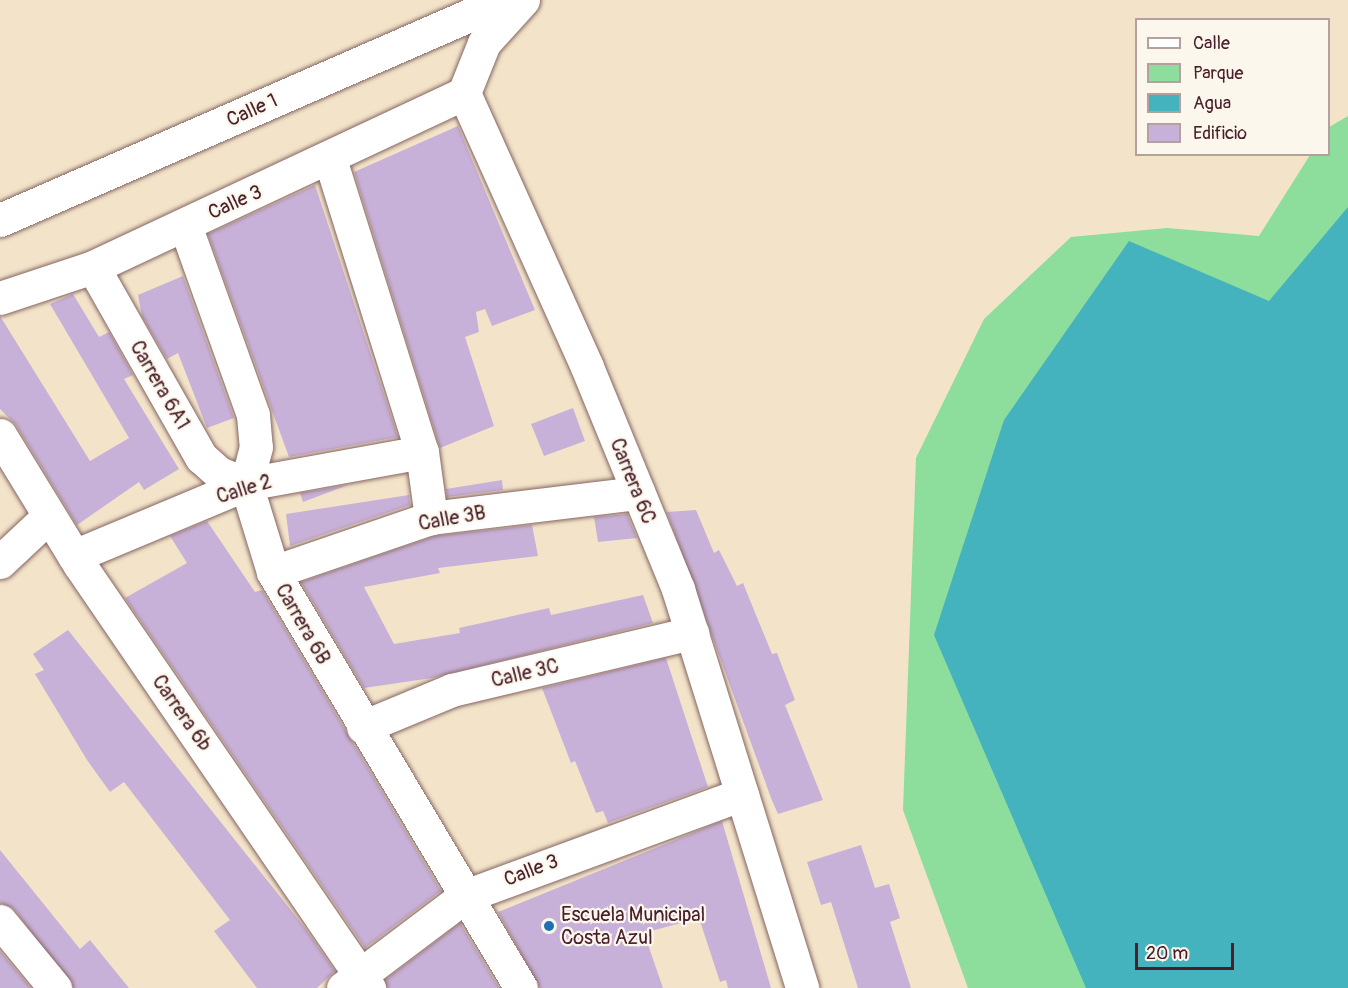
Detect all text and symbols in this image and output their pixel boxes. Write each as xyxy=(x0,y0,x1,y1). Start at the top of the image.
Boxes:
legend xyxy=(1135,18,1330,156)
text: Calle xyxy=(1193,32,1230,55)
text: Parque xyxy=(1193,62,1243,85)
street label: Calle 1 xyxy=(223,88,281,132)
text: Agua xyxy=(1193,92,1231,115)
text: Edificio xyxy=(1193,122,1247,145)
street label: Calle 3 xyxy=(204,180,266,224)
street label: Carrera 6A1 xyxy=(125,336,195,434)
street label: Carrera 6C xyxy=(605,435,661,527)
street label: Calle 2 xyxy=(213,469,275,509)
street label: Calle 3B xyxy=(417,500,487,536)
street label: Carrera 6B xyxy=(270,579,336,669)
street label: Calle 3C xyxy=(489,654,561,692)
street label: Carrera 6b xyxy=(147,670,217,756)
street label: Calle 3 xyxy=(500,849,562,891)
place label: Escuela Municipal Costa Azul xyxy=(561,903,705,950)
marker: Escuela Municipal Costa Azul xyxy=(542,919,556,933)
scale bar xyxy=(1138,931,1237,969)
text: 20 m xyxy=(1146,942,1188,965)

